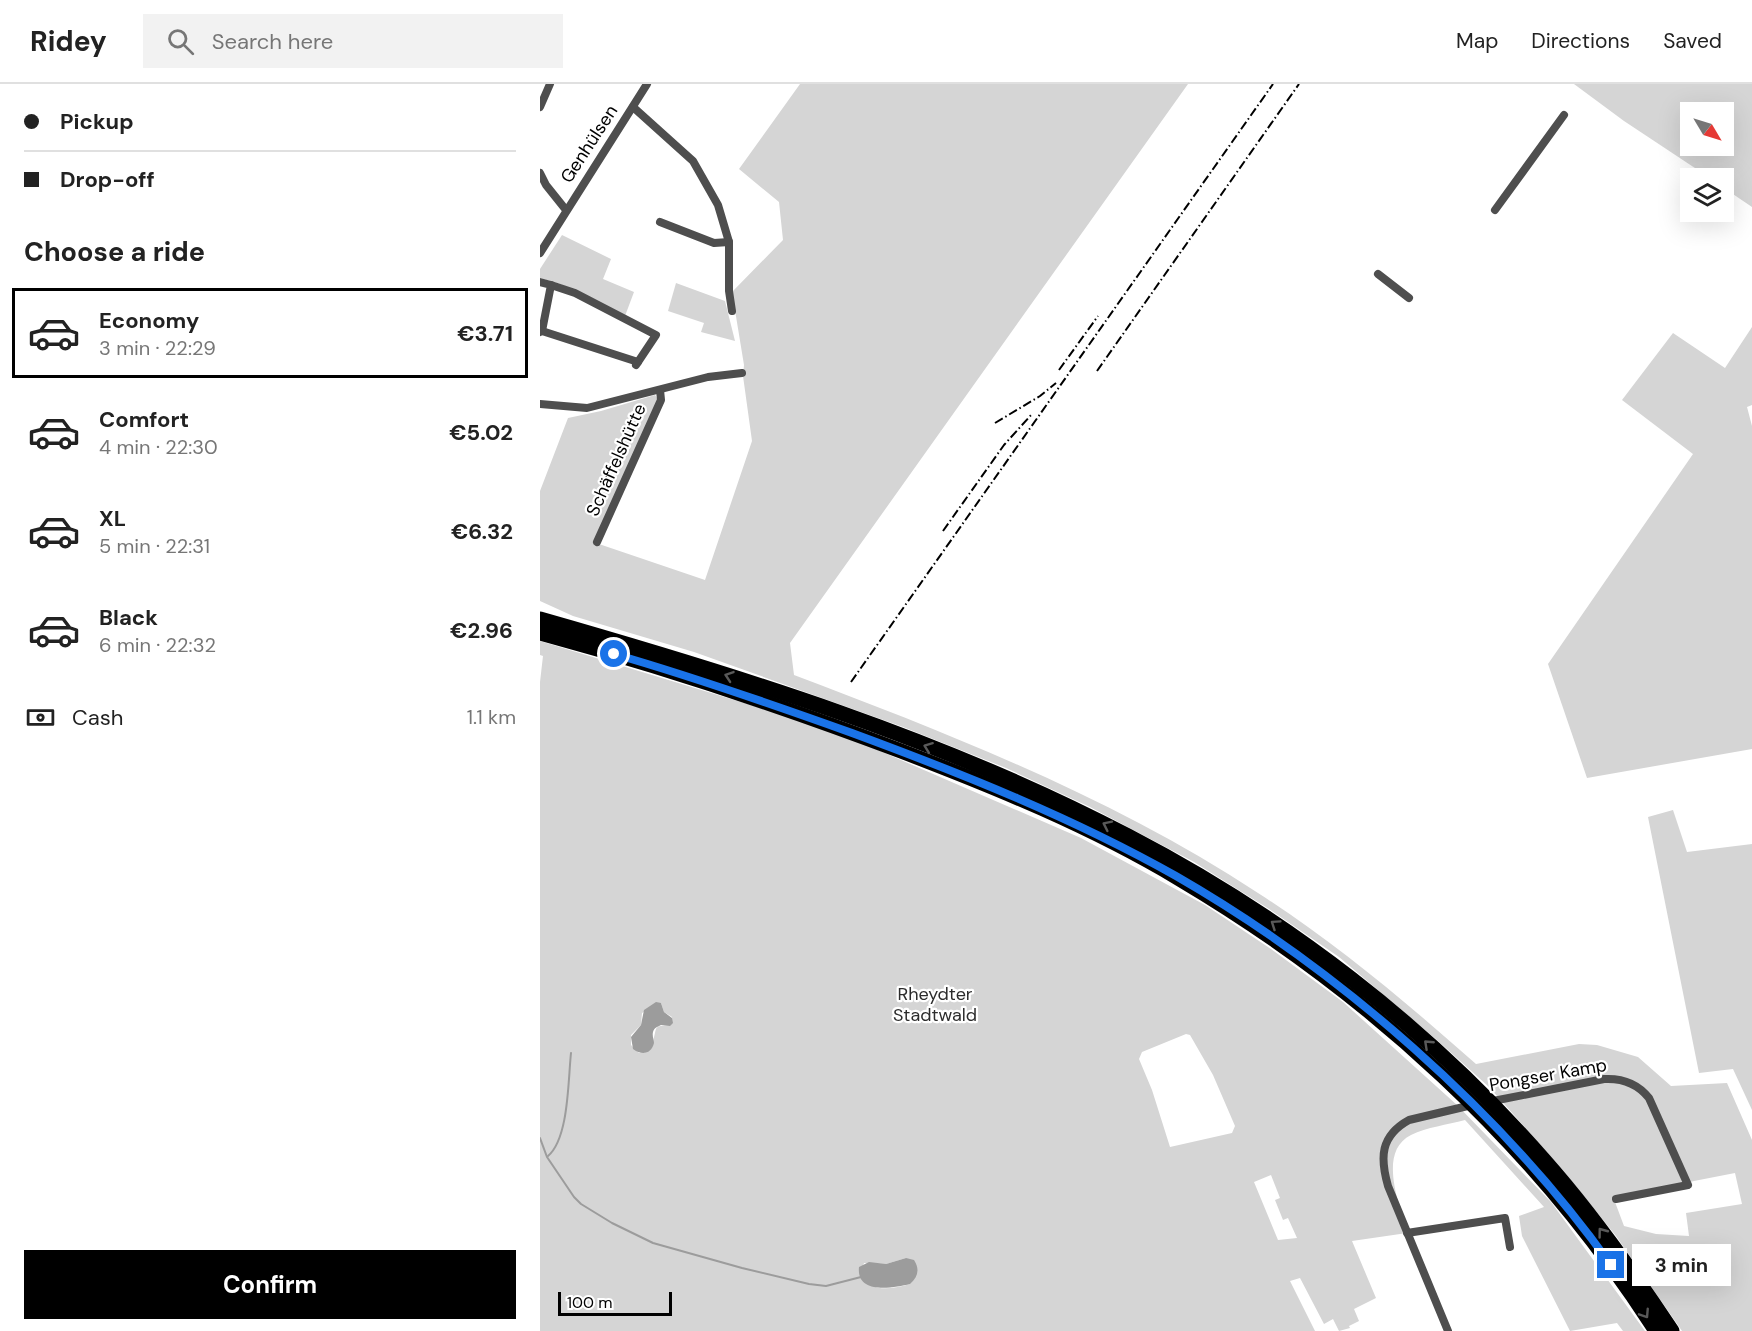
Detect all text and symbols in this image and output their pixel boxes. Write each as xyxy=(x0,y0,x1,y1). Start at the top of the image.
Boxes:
search box xyxy=(143,14,563,68)
text: Ridey xyxy=(30,23,107,60)
icon: search xyxy=(164,25,197,58)
text: Search here xyxy=(212,27,333,56)
text: Map xyxy=(1456,27,1498,55)
text: Directions xyxy=(1531,27,1630,55)
text: Saved xyxy=(1663,27,1722,55)
street label: Genhülsen xyxy=(555,100,623,188)
north arrow xyxy=(1680,102,1734,156)
map controls xyxy=(1680,102,1734,222)
text: Pickup xyxy=(60,107,134,136)
text: Drop-off xyxy=(60,165,155,194)
button: layers xyxy=(1680,168,1734,222)
text: Choose a ride xyxy=(24,234,205,269)
icon: car xyxy=(27,306,81,360)
text: Economy xyxy=(99,306,199,335)
text: €3.71 xyxy=(457,319,513,348)
text: 3 min · 22:29 xyxy=(99,335,216,361)
street label: Schäffelshütte xyxy=(580,400,652,520)
icon: car xyxy=(27,405,81,459)
text: Comfort xyxy=(99,405,189,434)
text: €5.02 xyxy=(449,418,513,447)
text: 4 min · 22:30 xyxy=(99,434,218,460)
icon: car xyxy=(27,504,81,558)
text: XL xyxy=(99,504,126,533)
text: €6.32 xyxy=(451,517,513,546)
text: 5 min · 22:31 xyxy=(99,533,210,559)
icon: car xyxy=(27,603,81,657)
text: Black xyxy=(99,603,158,632)
text: €2.96 xyxy=(450,616,513,645)
text: 6 min · 22:32 xyxy=(99,632,216,658)
route start xyxy=(600,640,627,667)
one-way arrow xyxy=(725,670,735,683)
icon: cash xyxy=(24,701,57,734)
text: Cash xyxy=(72,703,123,732)
text: 1.1 km xyxy=(467,704,516,730)
one-way arrow xyxy=(923,742,934,754)
one-way arrow xyxy=(1102,821,1113,833)
one-way arrow xyxy=(1271,920,1282,931)
park label: Rheydter Stadtwald xyxy=(893,982,977,1027)
one-way arrow xyxy=(1425,1040,1435,1051)
street label: Pongser Kamp xyxy=(1487,1053,1609,1097)
one-way arrow xyxy=(1598,1227,1609,1238)
callout: 3 min xyxy=(1632,1244,1731,1286)
button: Confirm xyxy=(24,1250,516,1319)
route end xyxy=(1597,1251,1624,1278)
text: 3 min xyxy=(1655,1252,1708,1278)
scale bar xyxy=(558,1289,672,1316)
text: 100 m xyxy=(567,1292,612,1313)
one-way arrow xyxy=(1638,1307,1649,1318)

